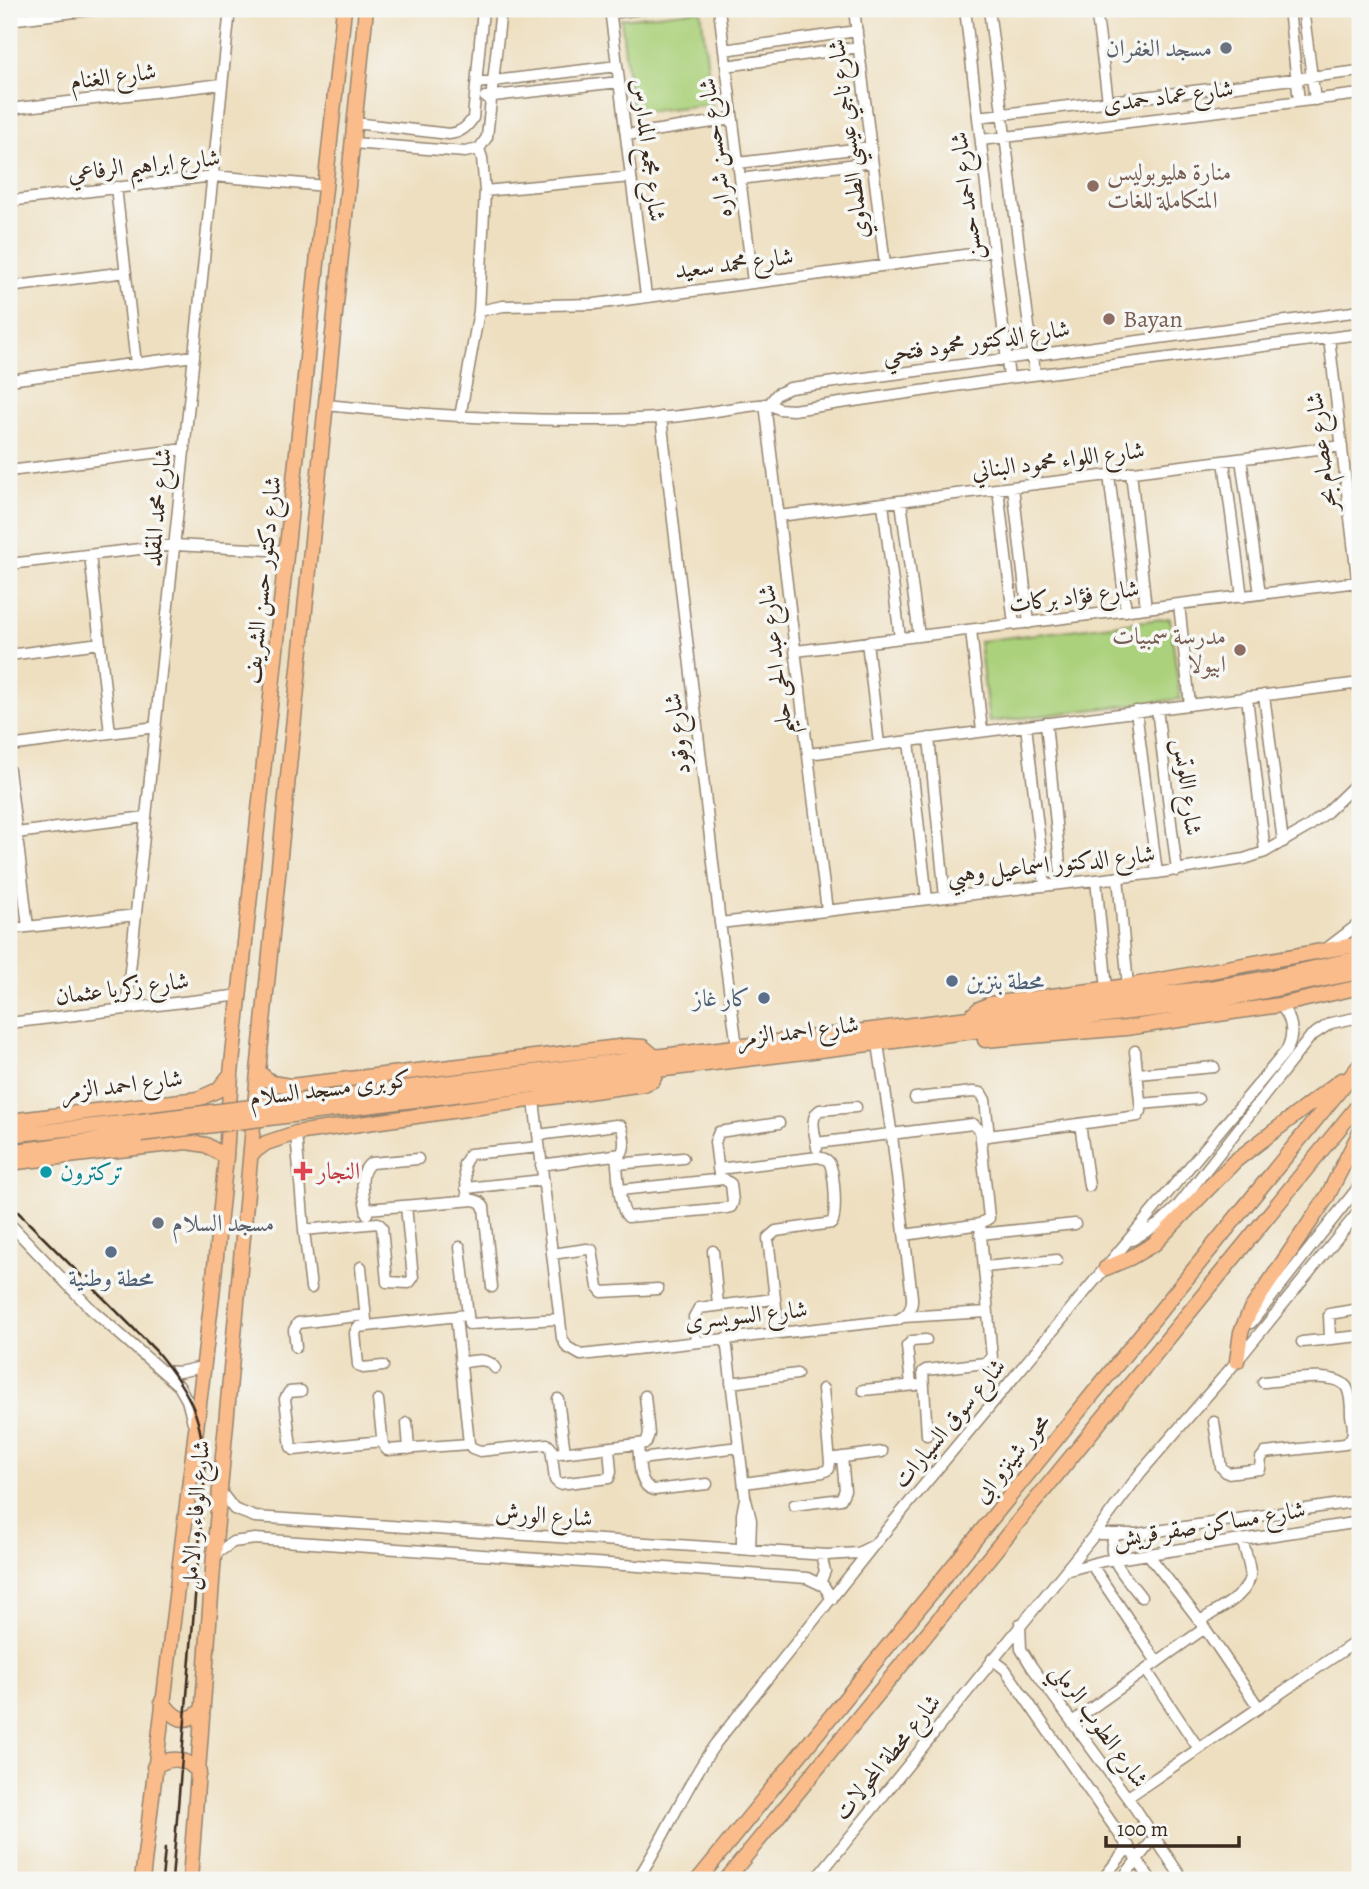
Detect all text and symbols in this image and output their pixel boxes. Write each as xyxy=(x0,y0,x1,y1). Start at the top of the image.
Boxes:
place label: مسجد الغفران xyxy=(1106,32,1212,64)
street label: شارع ناجي عيسي الطماوي xyxy=(820,36,882,241)
marker: مسجد الغفران xyxy=(1218,40,1234,56)
street label: شارع الغنام xyxy=(68,55,159,102)
street label: شارع عماد حمدى xyxy=(1101,72,1236,124)
street label: شارع حسن شراره xyxy=(691,76,743,220)
street label: شارع مجمع المدارس xyxy=(618,77,674,224)
street label: شارع احمد حسن xyxy=(942,129,994,262)
street label: شارع ابراهيم الرفاعي xyxy=(66,141,223,197)
place label: منارة هليوبوليس المتكاملة للغات xyxy=(1107,156,1231,216)
marker: منارة هليوبوليس المتكاملة للغات xyxy=(1085,178,1101,194)
street label: شارع محمد سعيد xyxy=(673,240,796,290)
place label: Bayan xyxy=(1123,303,1183,335)
marker: Bayan xyxy=(1101,311,1117,327)
street label: شارع الدكتور محمود فتحي xyxy=(880,312,1073,377)
street label: شارع عصام بحر xyxy=(1298,390,1350,516)
street label: شارع اللواء محمود البناني xyxy=(970,434,1147,490)
street label: شارع محمد المقلد xyxy=(135,446,183,568)
street label: شارع دكتور حسن الشريف xyxy=(235,474,293,686)
street label: شارع فؤاد بركات xyxy=(1007,572,1142,624)
street label: شارع عبد الحى حليم xyxy=(750,582,808,737)
place label: مدرسة سمبيات ابيولا xyxy=(1112,620,1226,680)
marker: مدرسة سمبيات ابيولا xyxy=(1232,642,1248,658)
street label: شارع وقود xyxy=(656,691,702,777)
street label: شارع اللوتس xyxy=(1162,736,1210,838)
street label: شارع الدكتور اسماعيل وهبي xyxy=(945,837,1157,897)
street label: شارع زكريا عثمان xyxy=(53,964,191,1016)
place label: محطة بنزين xyxy=(966,965,1045,997)
marker: محطة بنزين xyxy=(944,973,960,989)
place label: كار غاز xyxy=(691,982,750,1014)
marker: كار غاز xyxy=(756,990,772,1006)
street label: شارع احمد الزمر xyxy=(735,1008,861,1058)
street label: شارع احمد الزمر xyxy=(59,1062,185,1112)
street label: كوبرى مسجد السلام xyxy=(247,1062,413,1119)
place label: النجار xyxy=(315,1155,360,1187)
place label: تركترون xyxy=(60,1156,123,1188)
marker: النجار xyxy=(295,1163,311,1179)
marker: تركترون xyxy=(38,1164,54,1180)
place label: مسجد السلام xyxy=(172,1207,274,1244)
marker: مسجد السلام xyxy=(150,1215,166,1231)
marker: محطة وطنية xyxy=(103,1244,119,1260)
place label: محطة وطنية xyxy=(68,1262,154,1294)
street label: شارع السويسرى xyxy=(683,1293,810,1341)
street label: شارع سوق السيارات xyxy=(885,1351,1016,1498)
street label: محور شينزو ابى xyxy=(965,1406,1058,1510)
street label: شارع الوفاء و الامل xyxy=(173,1439,221,1592)
street label: شارع مساكن صقر قريش xyxy=(1110,1493,1308,1559)
street label: شارع الورش xyxy=(494,1496,594,1538)
street label: شارع الطوب الرملي xyxy=(1038,1656,1156,1798)
street label: شارع محطة المحولات xyxy=(826,1687,951,1830)
scale bar xyxy=(1106,1805,1240,1849)
text: 100 m xyxy=(1117,1815,1168,1843)

